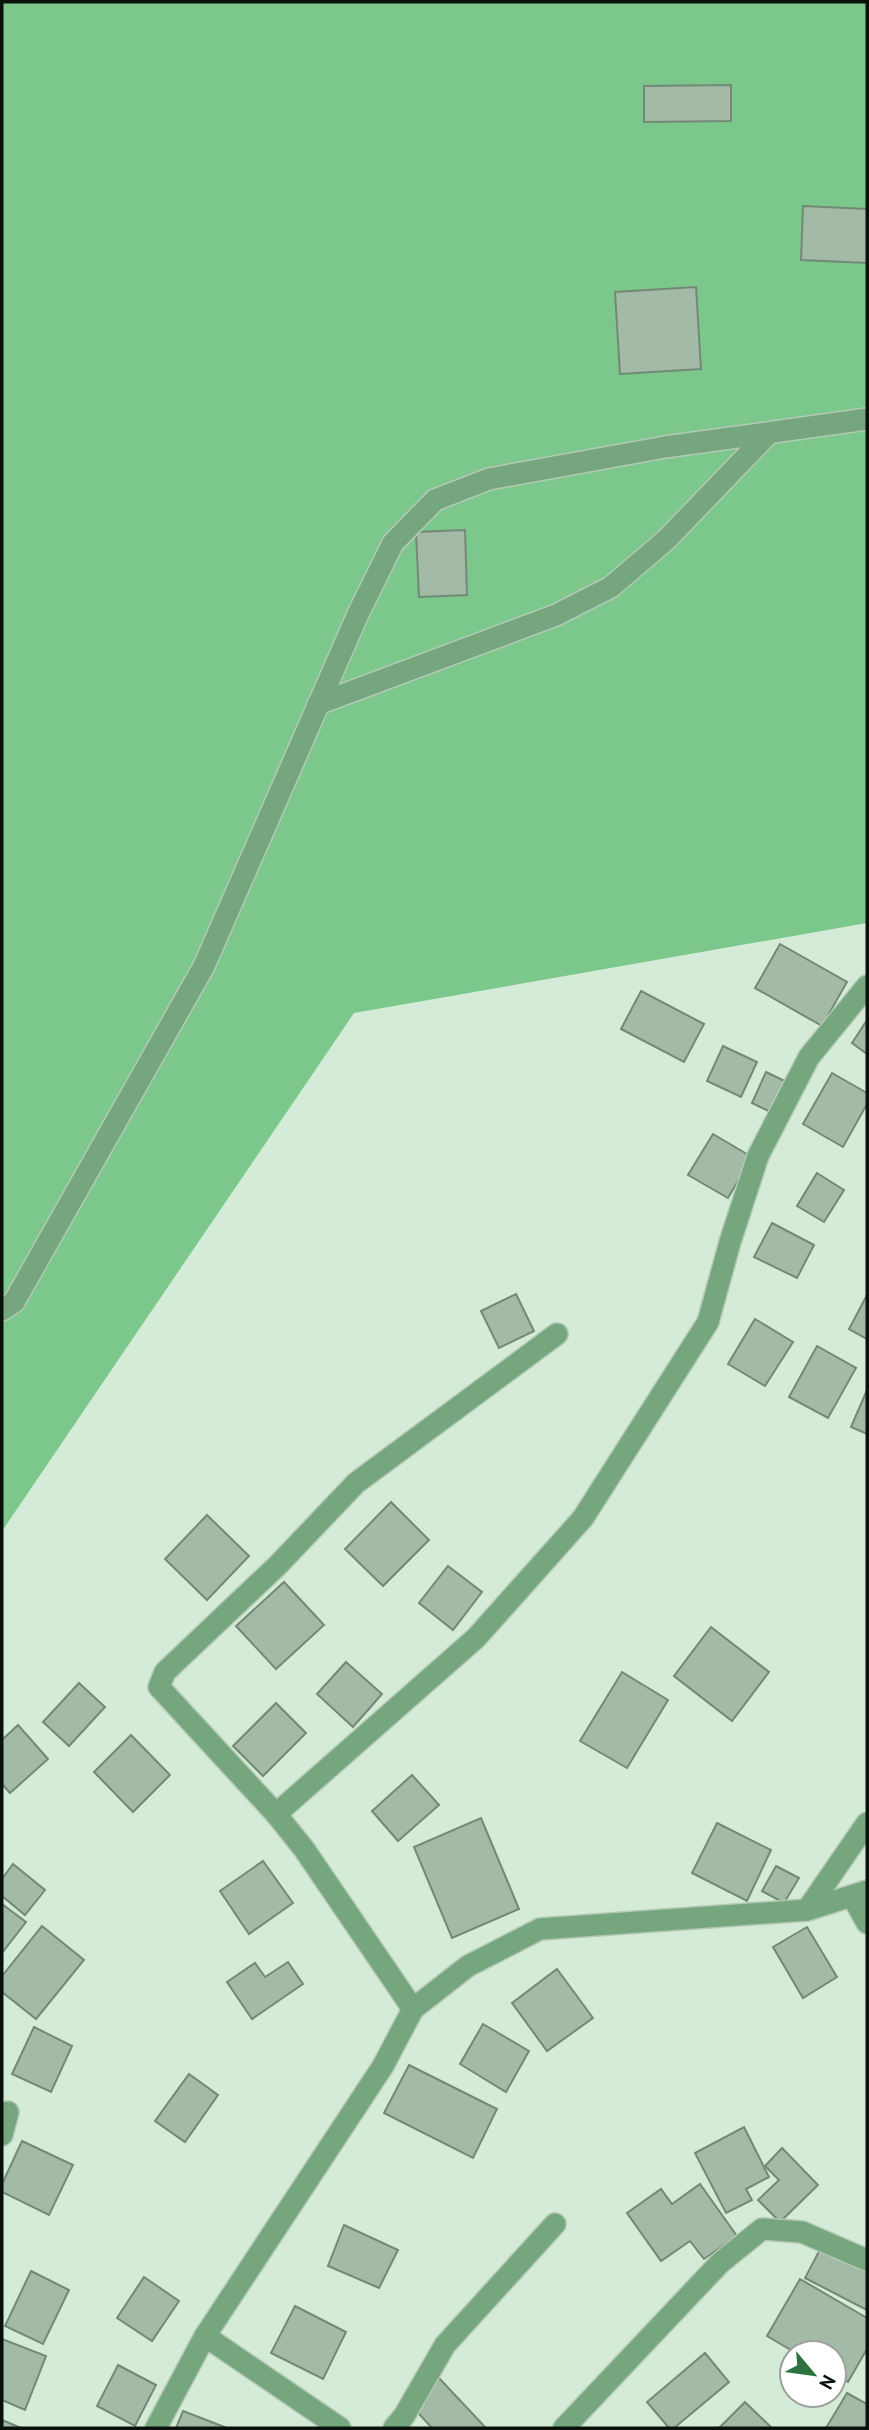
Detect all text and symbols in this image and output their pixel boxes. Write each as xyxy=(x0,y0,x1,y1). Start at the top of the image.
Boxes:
north arrow xyxy=(778,2339,848,2409)
text: N xyxy=(814,2371,841,2394)

